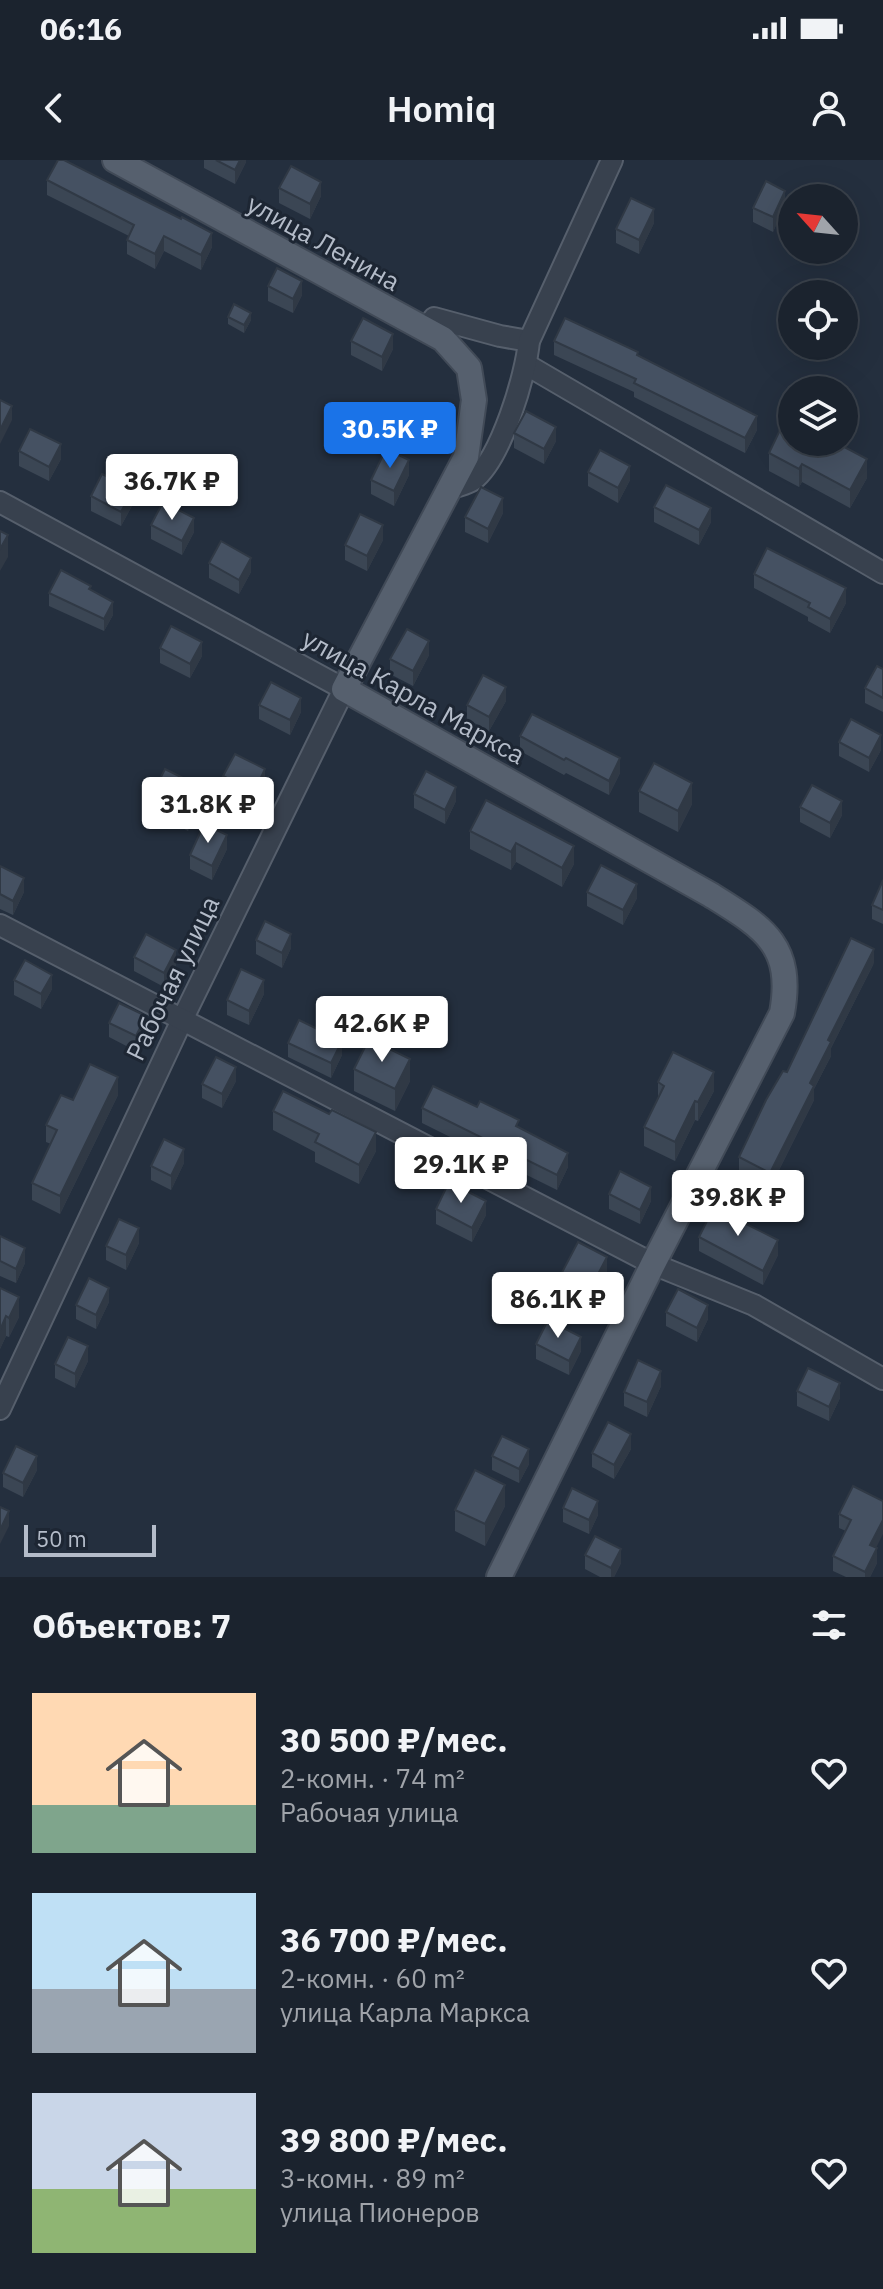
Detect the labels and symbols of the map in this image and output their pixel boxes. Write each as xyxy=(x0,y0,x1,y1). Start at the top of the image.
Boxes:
north arrow xyxy=(778,184,858,264)
street label: улица Ленина xyxy=(241,186,407,298)
pin: 30.5K ₽ xyxy=(316,402,464,470)
pin: 36.7K ₽ xyxy=(98,454,246,522)
street label: улица Карла Маркса xyxy=(297,621,532,771)
pin: 31.8K ₽ xyxy=(134,777,282,845)
street label: Рабочая улица xyxy=(118,890,226,1066)
pin: 42.6K ₽ xyxy=(308,996,456,1064)
pin: 29.1K ₽ xyxy=(387,1137,535,1205)
pin: 39.8K ₽ xyxy=(664,1170,812,1238)
pin: 86.1K ₽ xyxy=(484,1272,632,1340)
scale bar xyxy=(24,1521,156,1557)

